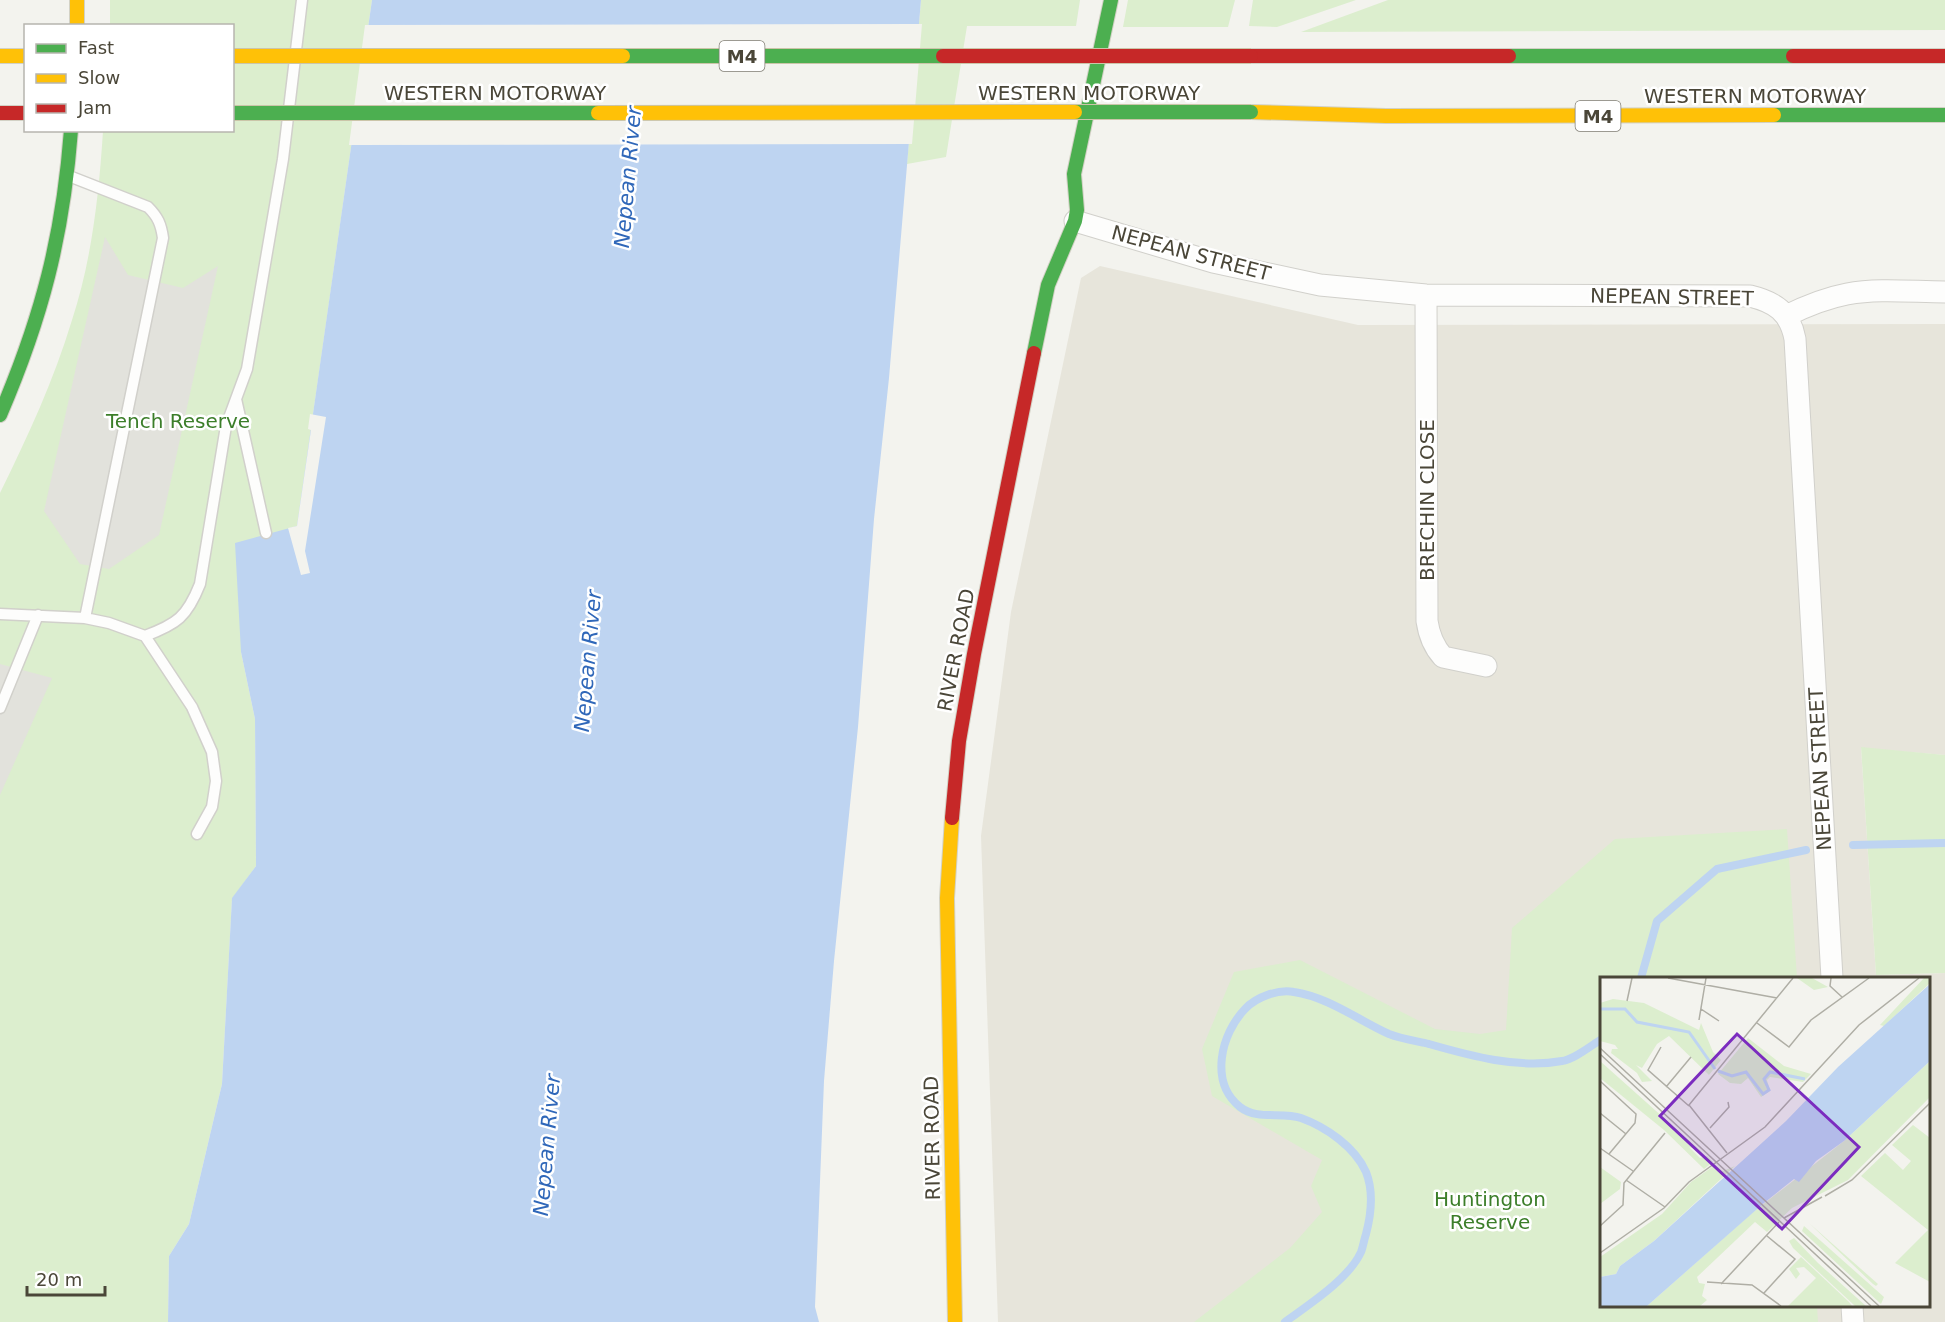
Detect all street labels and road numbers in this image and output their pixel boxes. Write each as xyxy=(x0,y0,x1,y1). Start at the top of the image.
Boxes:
road number: M4 xyxy=(720,41,764,71)
street label: WESTERN MOTORWAY xyxy=(384,81,607,105)
street label: WESTERN MOTORWAY xyxy=(978,81,1201,105)
street label: WESTERN MOTORWAY xyxy=(1644,84,1867,108)
road number: M4 xyxy=(1576,101,1620,131)
street label: NEPEAN STREET xyxy=(1109,220,1274,286)
street label: NEPEAN STREET xyxy=(1590,284,1755,310)
street label: BRECHIN CLOSE xyxy=(1415,419,1439,581)
street label: RIVER ROAD xyxy=(932,586,980,714)
street label: NEPEAN STREET xyxy=(1804,686,1836,851)
street label: RIVER ROAD xyxy=(919,1075,945,1201)

